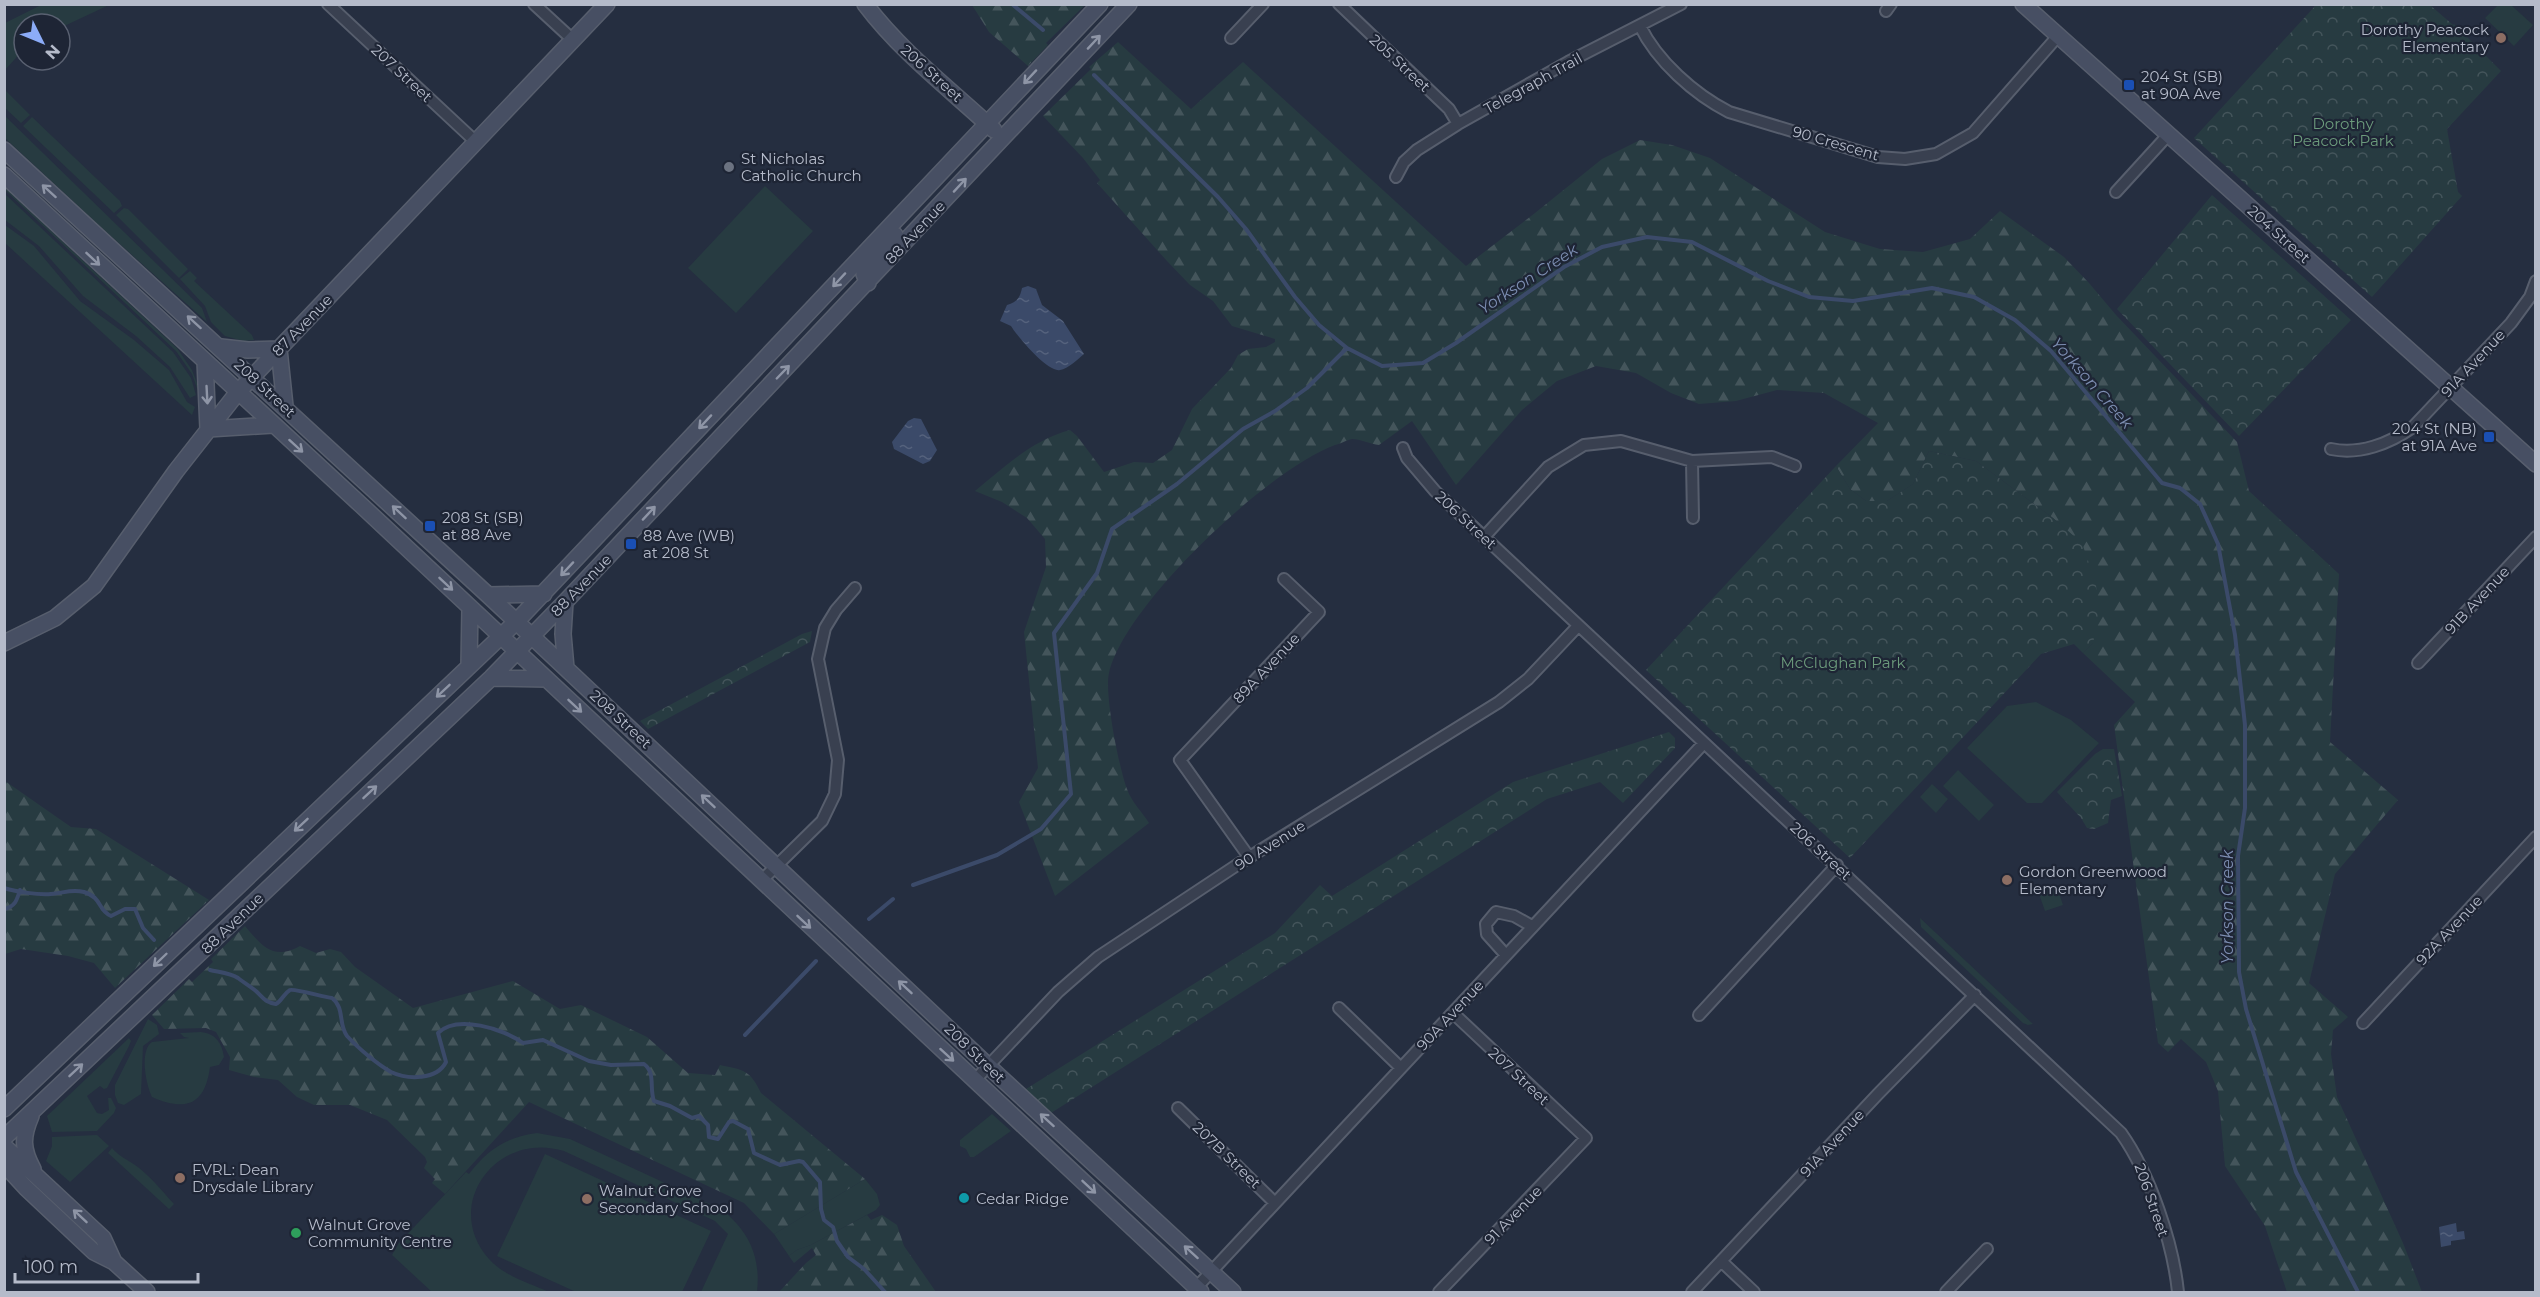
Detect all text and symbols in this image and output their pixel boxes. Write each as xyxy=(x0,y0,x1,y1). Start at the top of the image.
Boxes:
north arrow xyxy=(12,12,72,72)
place label: Dorothy Peacock Elementary xyxy=(2361,20,2490,56)
street label: 205 Street xyxy=(1366,30,1434,96)
marker: Dorothy Peacock Elementary xyxy=(2494,31,2508,45)
one-way arrow xyxy=(1086,35,1101,50)
street label: 207 Street xyxy=(368,40,436,106)
street label: 206 Street xyxy=(897,40,967,106)
text: N xyxy=(41,41,64,63)
street label: Telegraph Trail xyxy=(1481,48,1585,118)
place label: 204 St (SB) at 90A Ave xyxy=(2141,67,2223,103)
one-way arrow xyxy=(1023,70,1038,85)
marker: 204 St (SB) at 90A Ave xyxy=(2122,78,2136,92)
park label: Dorothy Peacock Park xyxy=(2292,114,2394,150)
street label: 90 Crescent xyxy=(1790,122,1882,164)
place label: St Nicholas Catholic Church xyxy=(741,149,862,185)
marker: St Nicholas Catholic Church xyxy=(722,160,736,174)
one-way arrow xyxy=(953,177,967,192)
one-way arrow xyxy=(42,184,57,198)
street label: 88 Avenue xyxy=(881,196,949,268)
street label: 204 Street xyxy=(2244,201,2314,267)
water label: Yorkson Creek xyxy=(1475,239,1582,318)
one-way arrow xyxy=(85,251,100,266)
one-way arrow xyxy=(832,272,846,287)
street label: 87 Avenue xyxy=(268,290,336,360)
one-way arrow xyxy=(186,315,201,330)
street label: 91A Avenue xyxy=(2437,325,2509,401)
water label: Yorkson Creek xyxy=(2047,334,2138,434)
street label: 208 Street xyxy=(230,355,300,421)
one-way arrow xyxy=(775,364,790,379)
one-way arrow xyxy=(201,384,212,404)
one-way arrow xyxy=(699,414,713,429)
place label: 204 St (NB) at 91A Ave xyxy=(2392,419,2477,455)
marker: 204 St (NB) at 91A Ave xyxy=(2482,430,2496,444)
one-way arrow xyxy=(289,439,304,453)
street label: 206 Street xyxy=(1431,487,1501,553)
one-way arrow xyxy=(392,505,407,519)
one-way arrow xyxy=(641,506,656,521)
place label: 208 St (SB) at 88 Ave xyxy=(442,508,524,544)
marker: 208 St (SB) at 88 Ave xyxy=(423,519,437,533)
place label: 88 Ave (WB) at 208 St xyxy=(643,526,735,562)
marker: 88 Ave (WB) at 208 St xyxy=(624,537,638,551)
street label: 88 Avenue xyxy=(546,550,616,620)
one-way arrow xyxy=(559,562,574,577)
street label: 91B Avenue xyxy=(2441,562,2513,638)
one-way arrow xyxy=(438,577,453,591)
street label: 89A Avenue xyxy=(1228,629,1304,707)
park label: McClughan Park xyxy=(1780,653,1906,672)
one-way arrow xyxy=(436,684,451,698)
street label: 208 Street xyxy=(586,686,656,752)
one-way arrow xyxy=(567,699,582,713)
one-way arrow xyxy=(362,785,377,799)
one-way arrow xyxy=(700,793,715,808)
street label: 90 Avenue xyxy=(1231,816,1309,874)
one-way arrow xyxy=(294,818,309,832)
street label: 206 Street xyxy=(1786,818,1856,884)
water label: Yorkson Creek xyxy=(2218,848,2237,964)
place label: Gordon Greenwood Elementary xyxy=(2019,862,2167,898)
marker: Gordon Greenwood Elementary xyxy=(2000,873,2014,887)
street label: 88 Avenue xyxy=(197,888,267,958)
street label: 92A Avenue xyxy=(2412,891,2486,969)
one-way arrow xyxy=(796,914,811,928)
one-way arrow xyxy=(153,952,168,967)
street label: 90A Avenue xyxy=(1412,976,1488,1054)
one-way arrow xyxy=(898,980,913,994)
street label: 208 Street xyxy=(941,1019,1009,1087)
street label: 207 Street xyxy=(1485,1043,1553,1109)
one-way arrow xyxy=(939,1047,954,1062)
one-way arrow xyxy=(68,1063,83,1077)
street label: 91A Avenue xyxy=(1796,1105,1868,1181)
one-way arrow xyxy=(1040,1114,1055,1128)
street label: 207B Street xyxy=(1189,1118,1265,1192)
place label: FVRL: Dean Drysdale Library xyxy=(192,1160,314,1196)
street label: 206 Street xyxy=(2131,1161,2173,1239)
marker: FVRL: Dean Drysdale Library xyxy=(173,1171,187,1185)
one-way arrow xyxy=(1082,1180,1097,1195)
place label: Walnut Grove Secondary School xyxy=(599,1181,733,1217)
street label: 91 Avenue xyxy=(1480,1181,1546,1249)
place label: Cedar Ridge xyxy=(976,1189,1069,1208)
marker: Cedar Ridge xyxy=(957,1191,971,1205)
marker: Walnut Grove Secondary School xyxy=(580,1192,594,1206)
one-way arrow xyxy=(73,1210,88,1224)
place label: Walnut Grove Community Centre xyxy=(308,1215,452,1251)
marker: Walnut Grove Community Centre xyxy=(289,1226,303,1240)
one-way arrow xyxy=(1184,1245,1199,1259)
scale bar xyxy=(15,1246,198,1284)
text: 100 m xyxy=(24,1256,78,1278)

